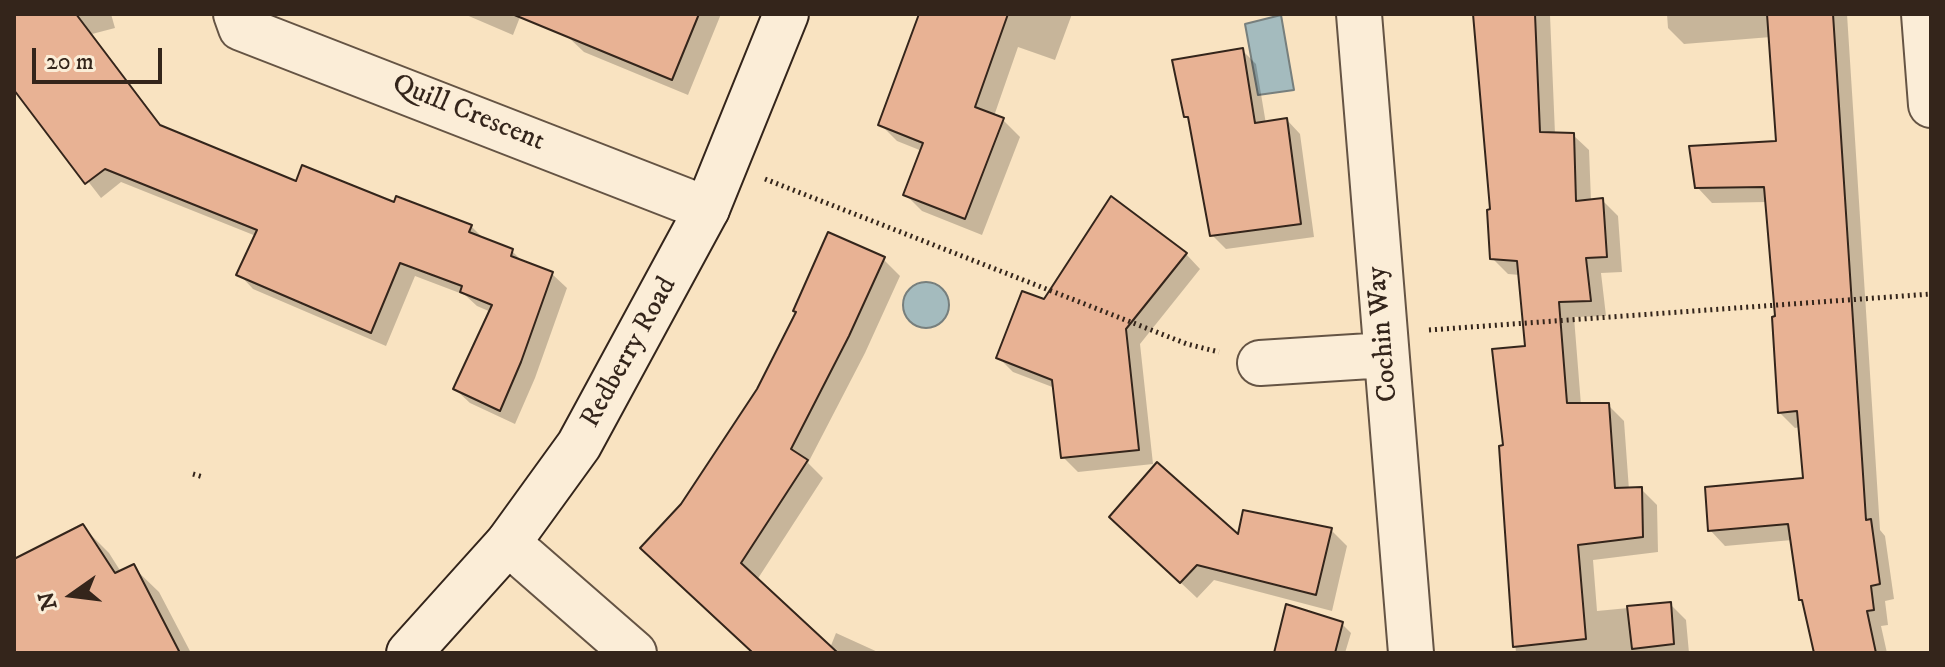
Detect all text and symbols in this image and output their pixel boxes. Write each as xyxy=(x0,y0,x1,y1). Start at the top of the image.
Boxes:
scale bar xyxy=(36,32,166,82)
text: 20 m xyxy=(46,47,94,77)
street label: Quill Crescent xyxy=(387,68,549,160)
street label: Cochin Way xyxy=(1361,265,1407,403)
street label: Redberry Road xyxy=(575,272,685,434)
north arrow xyxy=(32,555,112,635)
text: N xyxy=(33,589,64,613)

